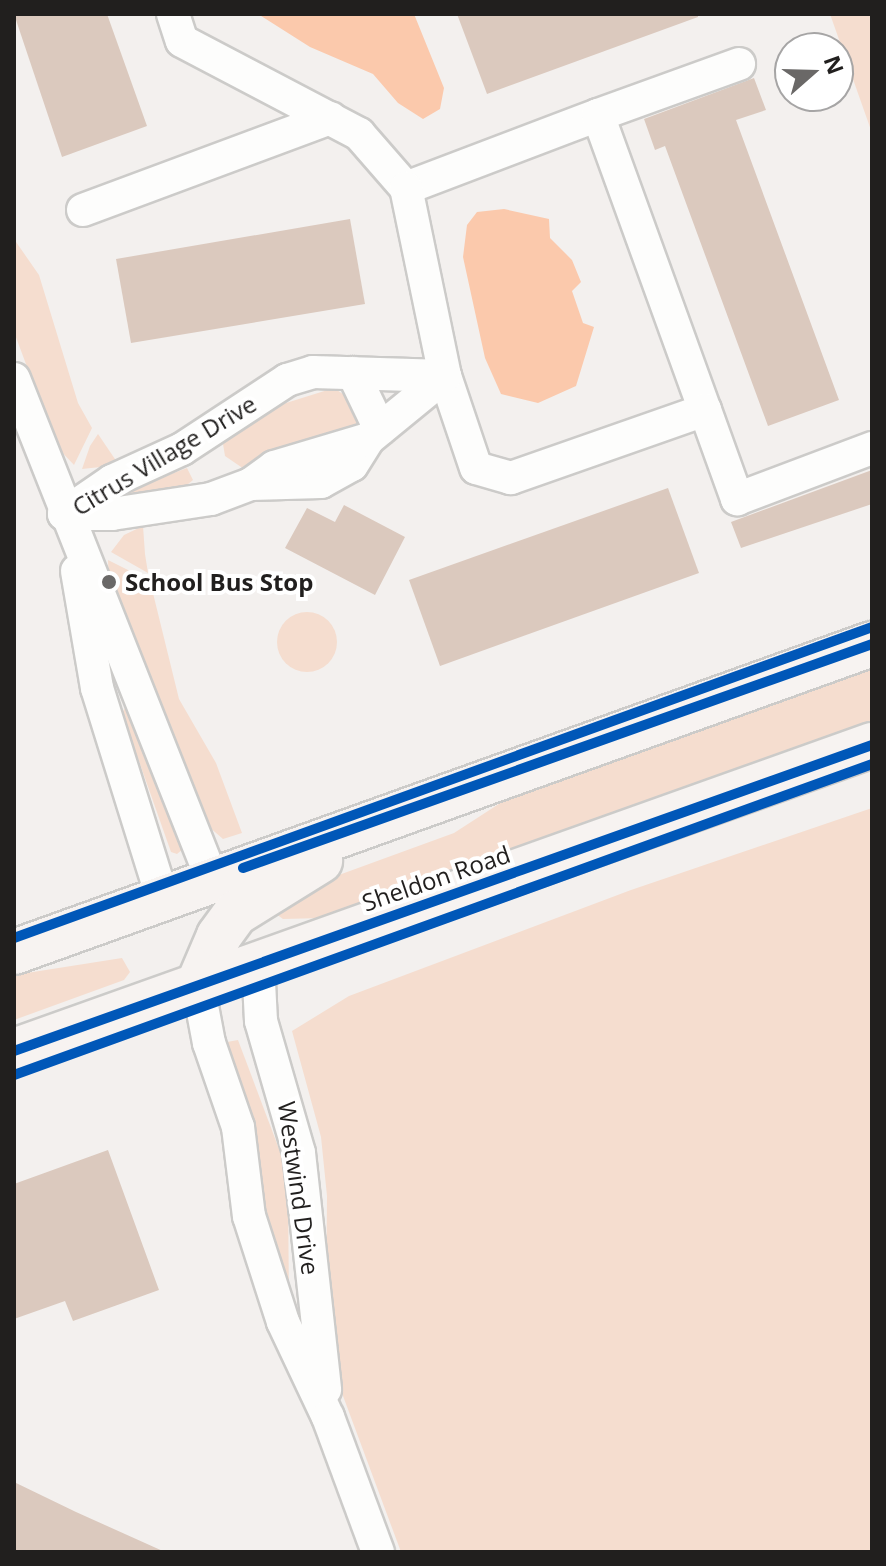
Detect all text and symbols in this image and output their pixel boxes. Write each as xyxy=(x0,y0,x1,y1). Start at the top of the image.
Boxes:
north arrow xyxy=(774,32,854,112)
text: N xyxy=(818,51,852,78)
street label: Citrus Village Drive xyxy=(67,389,261,521)
place label: School Bus Stop xyxy=(125,568,313,596)
marker: School Bus Stop xyxy=(100,573,118,591)
street label: Sheldon Road xyxy=(358,839,514,917)
street label: Westwind Drive xyxy=(273,1100,325,1276)

